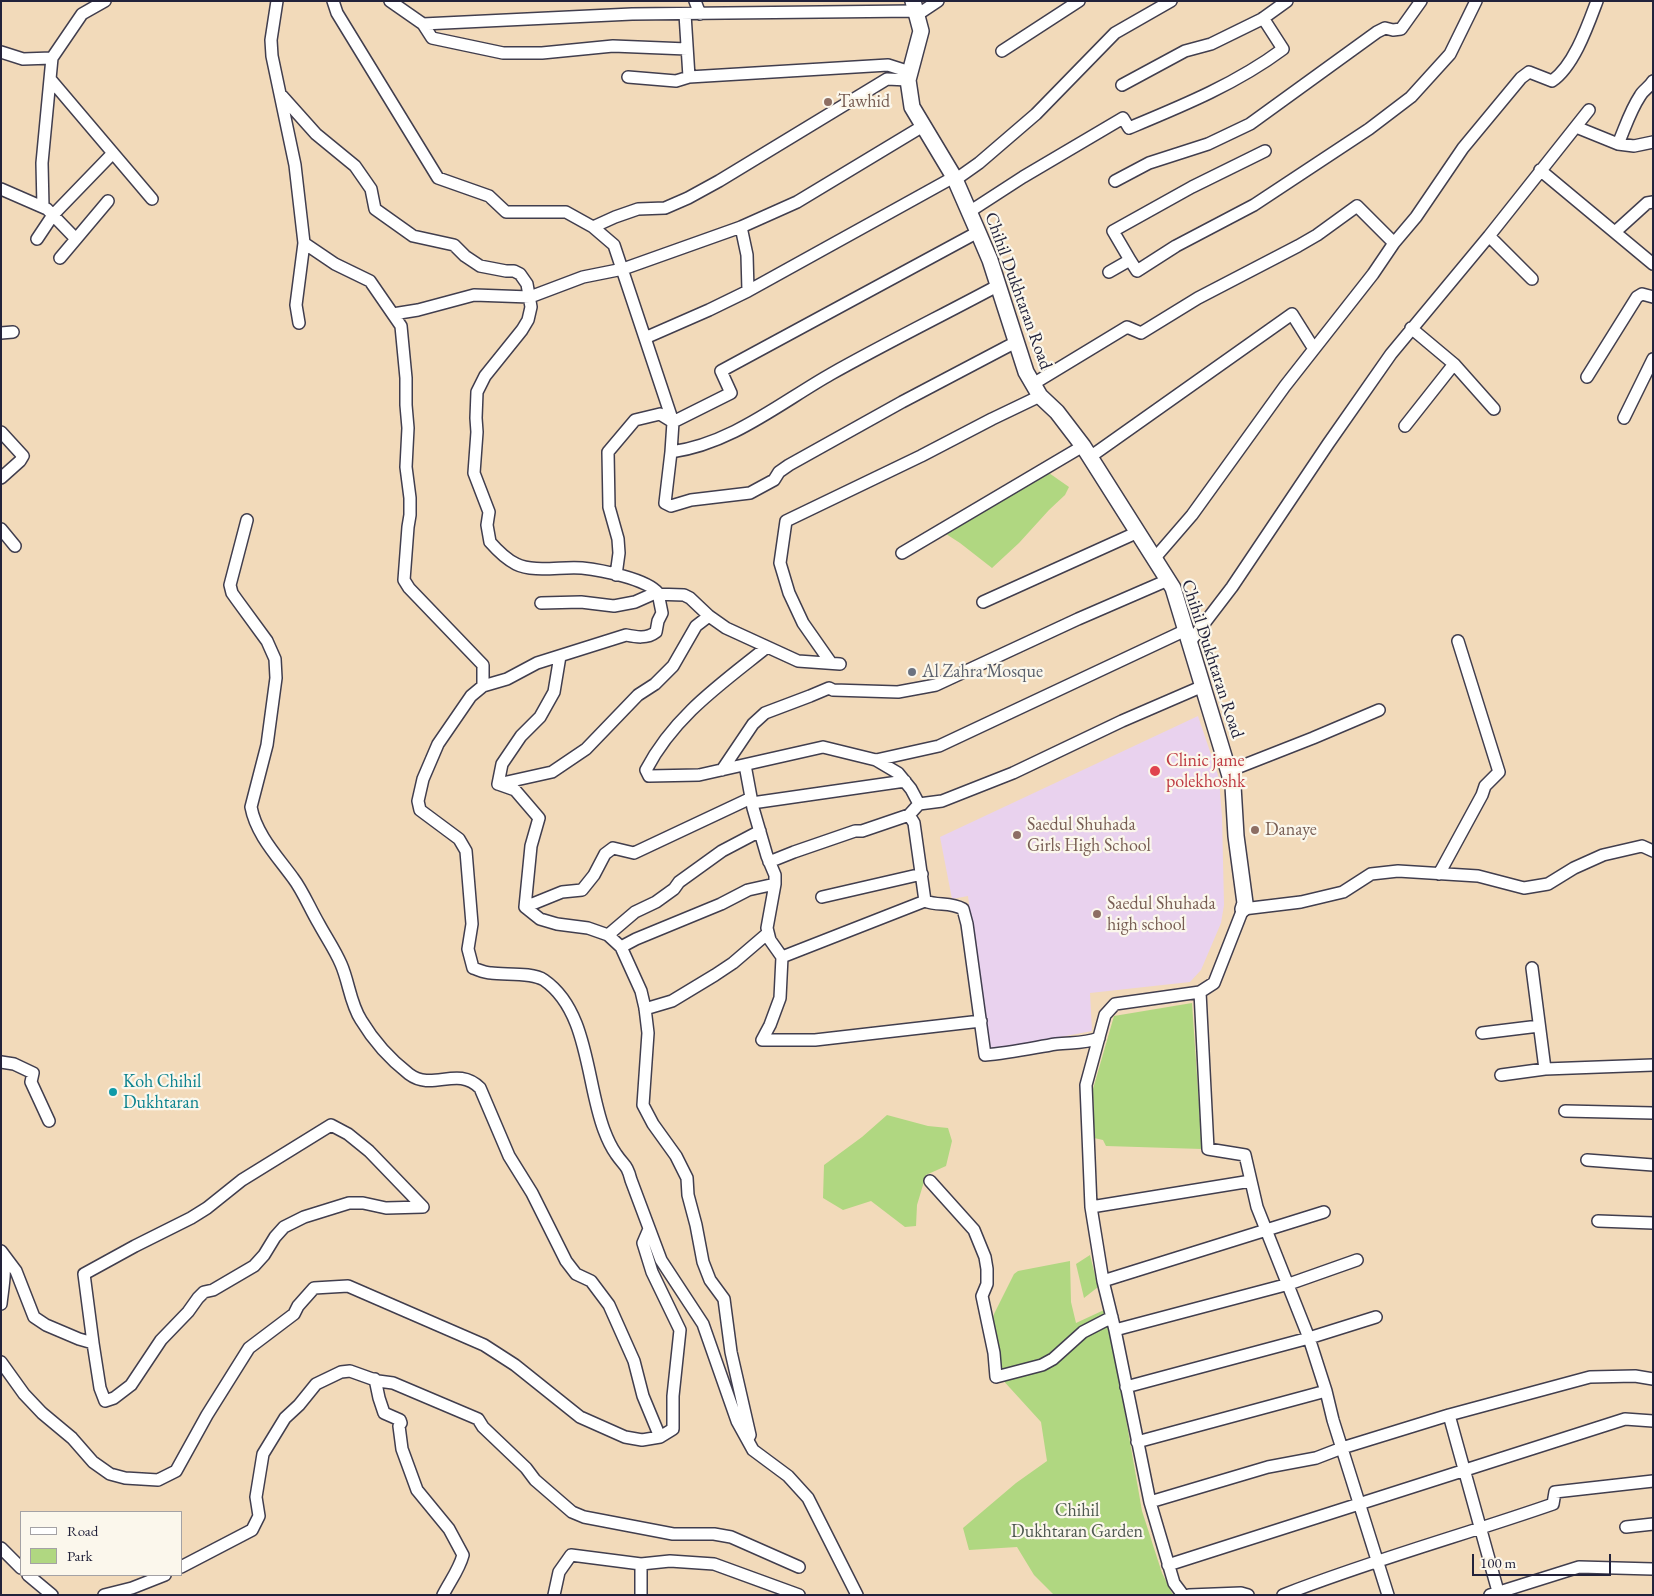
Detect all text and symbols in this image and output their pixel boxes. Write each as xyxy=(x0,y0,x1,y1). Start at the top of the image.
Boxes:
place label: Tawhid xyxy=(838,91,890,113)
marker: Tawhid xyxy=(822,96,834,108)
street label: Chihil Dukhtaran Road xyxy=(980,209,1056,373)
street label: Chihil Dukhtaran Road xyxy=(1176,577,1248,741)
place label: Al Zahra Mosque xyxy=(922,661,1043,683)
marker: Al Zahra Mosque xyxy=(906,666,918,678)
place label: Clinic jame polekhoshk xyxy=(1166,750,1245,792)
marker: Clinic jame polekhoshk xyxy=(1148,764,1162,778)
place label: Saedul Shuhada Girls High School xyxy=(1027,814,1151,856)
place label: Danaye xyxy=(1265,819,1317,841)
marker: Danaye xyxy=(1249,824,1261,836)
marker: Saedul Shuhada Girls High School xyxy=(1011,829,1023,841)
place label: Saedul Shuhada high school xyxy=(1107,893,1216,936)
marker: Saedul Shuhada high school xyxy=(1091,908,1103,920)
place label: Koh Chihil Dukhtaran xyxy=(123,1071,201,1114)
marker: Koh Chihil Dukhtaran xyxy=(107,1086,119,1098)
park label: Chihil Dukhtaran Garden xyxy=(1011,1500,1143,1542)
legend xyxy=(20,1511,182,1576)
text: Road xyxy=(67,1521,98,1540)
scale bar xyxy=(1474,1544,1613,1576)
text: Park xyxy=(67,1546,93,1565)
text: 100 m xyxy=(1480,1553,1516,1572)

